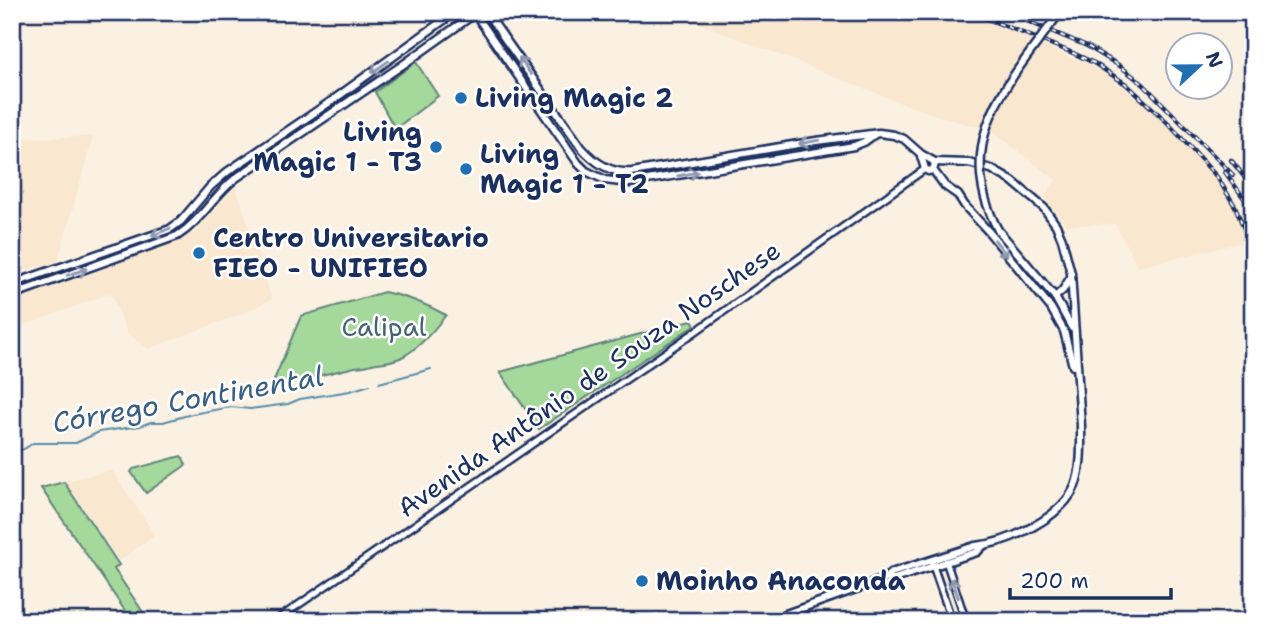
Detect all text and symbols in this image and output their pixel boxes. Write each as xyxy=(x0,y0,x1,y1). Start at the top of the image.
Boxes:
north arrow xyxy=(1164,32,1234,102)
text: N xyxy=(1200,48,1229,71)
one-way arrow xyxy=(518,57,532,76)
one-way arrow xyxy=(371,60,390,74)
place label: Living Magic 2 xyxy=(475,80,673,115)
marker: Living Magic 2 xyxy=(453,90,469,106)
place label: Living Magic 1 - T3 xyxy=(253,114,422,179)
place label: Living Magic 1 - T2 xyxy=(480,136,649,201)
one-way arrow xyxy=(798,136,821,149)
marker: Living Magic 1 - T3 xyxy=(428,139,444,155)
marker: Living Magic 1 - T2 xyxy=(458,161,474,177)
one-way arrow xyxy=(676,167,699,180)
place label: Centro Universitario FIEO - UNIFIEO xyxy=(213,220,489,285)
one-way arrow xyxy=(150,227,172,240)
street label: Avenida Antônio de Souza Noschese xyxy=(390,232,787,525)
one-way arrow xyxy=(994,238,1009,257)
marker: Centro Universitario FIEO - UNIFIEO xyxy=(191,245,207,261)
one-way arrow xyxy=(65,265,87,277)
park label: Calipal xyxy=(341,309,427,344)
water label: Córrego Continental xyxy=(49,356,327,442)
scale bar xyxy=(1010,556,1170,600)
place label: Moinho Anaconda xyxy=(656,563,906,598)
text: 200 m xyxy=(1020,567,1089,595)
marker: Moinho Anaconda xyxy=(634,573,650,589)
one-way arrow xyxy=(948,578,960,600)

